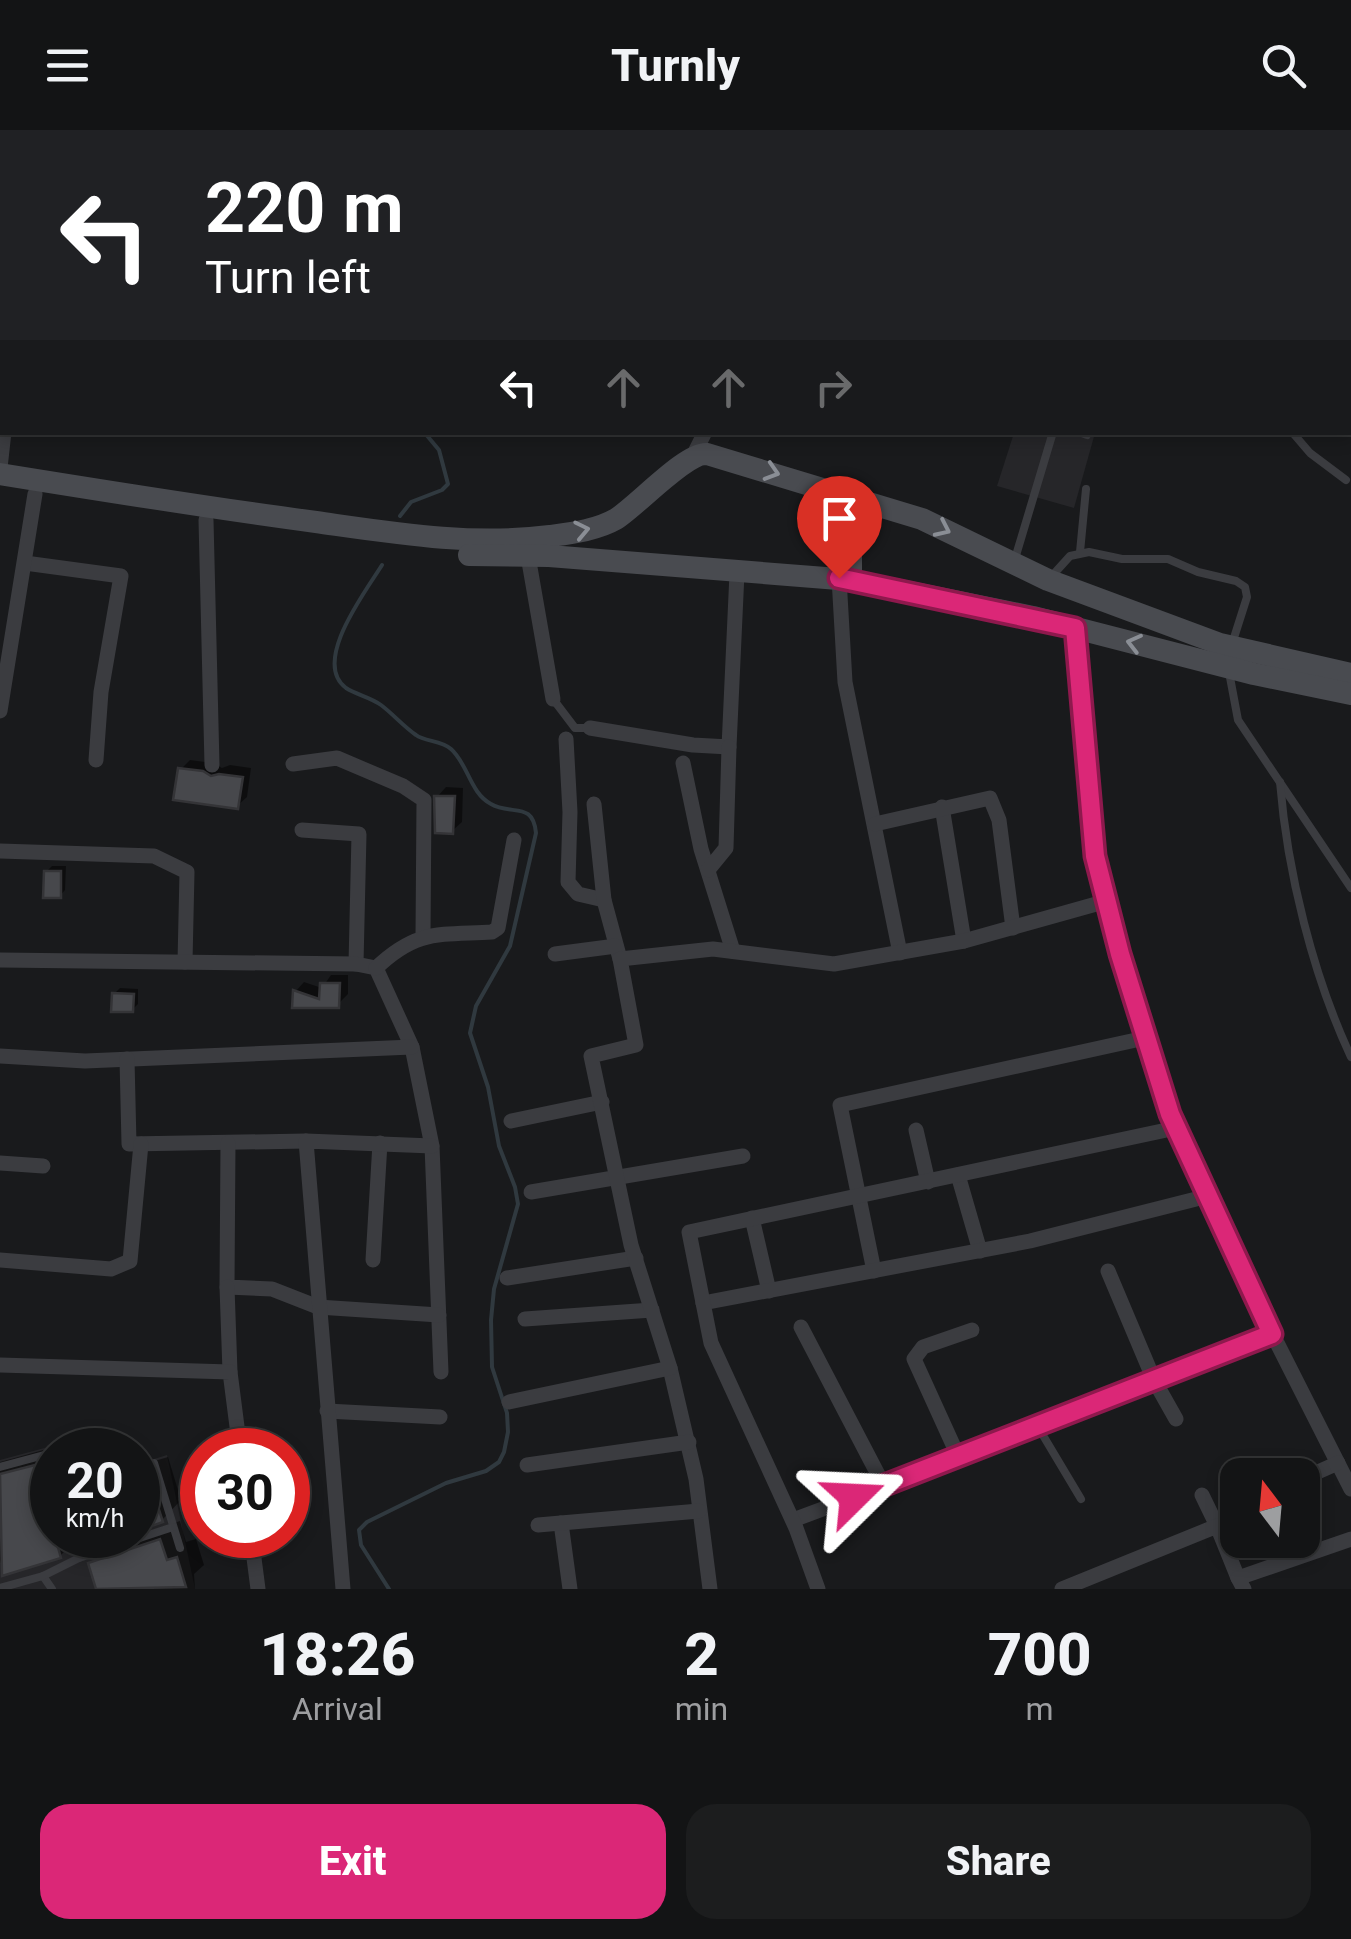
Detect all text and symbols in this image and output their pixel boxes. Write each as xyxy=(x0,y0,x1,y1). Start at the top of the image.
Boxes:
icon: menu xyxy=(40,38,95,93)
icon: search xyxy=(1256,38,1311,93)
text: Turnly xyxy=(611,39,740,92)
text: 220 m xyxy=(205,167,404,249)
icon: left xyxy=(40,170,170,300)
text: Turn left xyxy=(205,251,371,304)
icon: left xyxy=(491,360,546,415)
icon: ahead xyxy=(596,360,651,415)
icon: ahead xyxy=(701,360,756,415)
icon: right xyxy=(806,360,861,415)
one-way arrow xyxy=(763,460,780,481)
pin xyxy=(797,476,882,579)
icon: arrive xyxy=(812,491,867,546)
one-way arrow xyxy=(932,517,950,537)
one-way arrow xyxy=(573,521,590,542)
one-way arrow xyxy=(1126,634,1143,655)
speed limit sign: 30 xyxy=(180,1428,310,1558)
position arrow xyxy=(802,1445,906,1549)
text: 20 xyxy=(66,1452,124,1510)
north arrow xyxy=(1220,1458,1320,1558)
map controls xyxy=(1220,1458,1320,1558)
text: km/h xyxy=(66,1504,124,1533)
text: 18:26 xyxy=(259,1619,415,1690)
text: 2 xyxy=(684,1619,719,1690)
text: 700 xyxy=(988,1619,1092,1690)
text: Arrival xyxy=(292,1690,383,1728)
text: min xyxy=(675,1690,728,1728)
text: m xyxy=(1026,1690,1054,1728)
button: Exit xyxy=(40,1804,666,1919)
button: Share xyxy=(686,1804,1311,1919)

